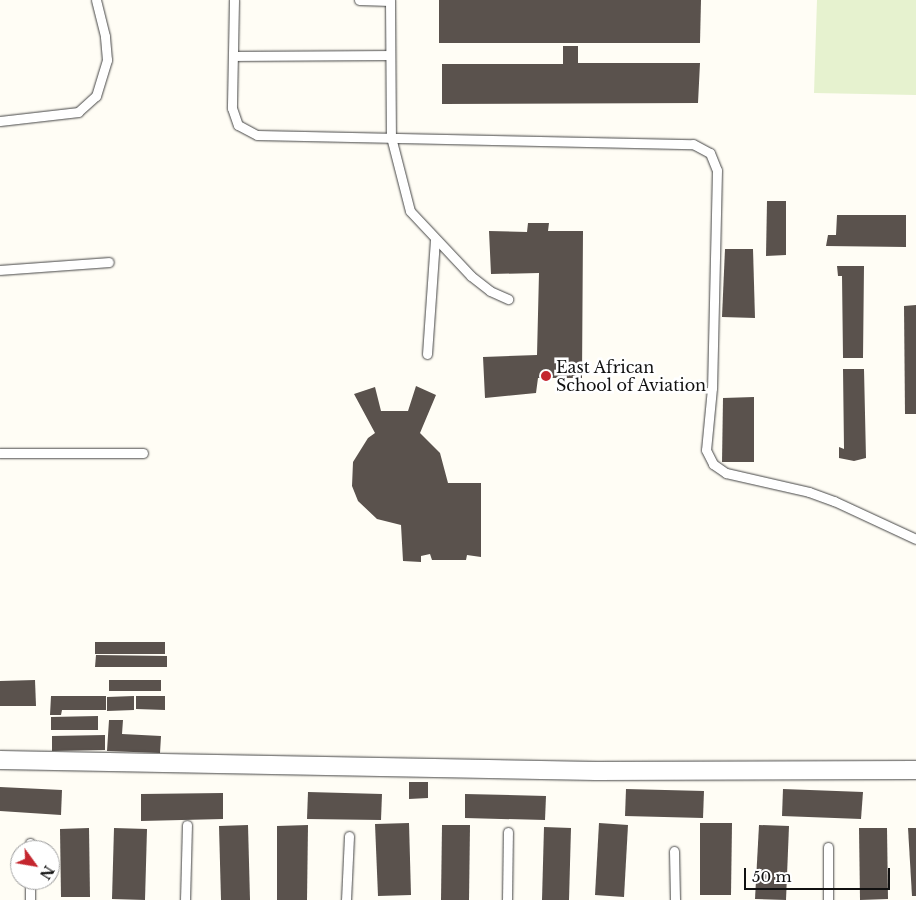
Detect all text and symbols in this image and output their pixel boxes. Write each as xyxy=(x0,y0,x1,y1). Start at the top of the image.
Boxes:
place label: East African School of Aviation xyxy=(556,357,707,395)
marker: East African School of Aviation xyxy=(540,370,552,382)
north arrow xyxy=(10,840,60,890)
scale bar xyxy=(746,858,892,890)
text: N xyxy=(36,862,58,883)
text: 50 m xyxy=(752,867,792,886)

